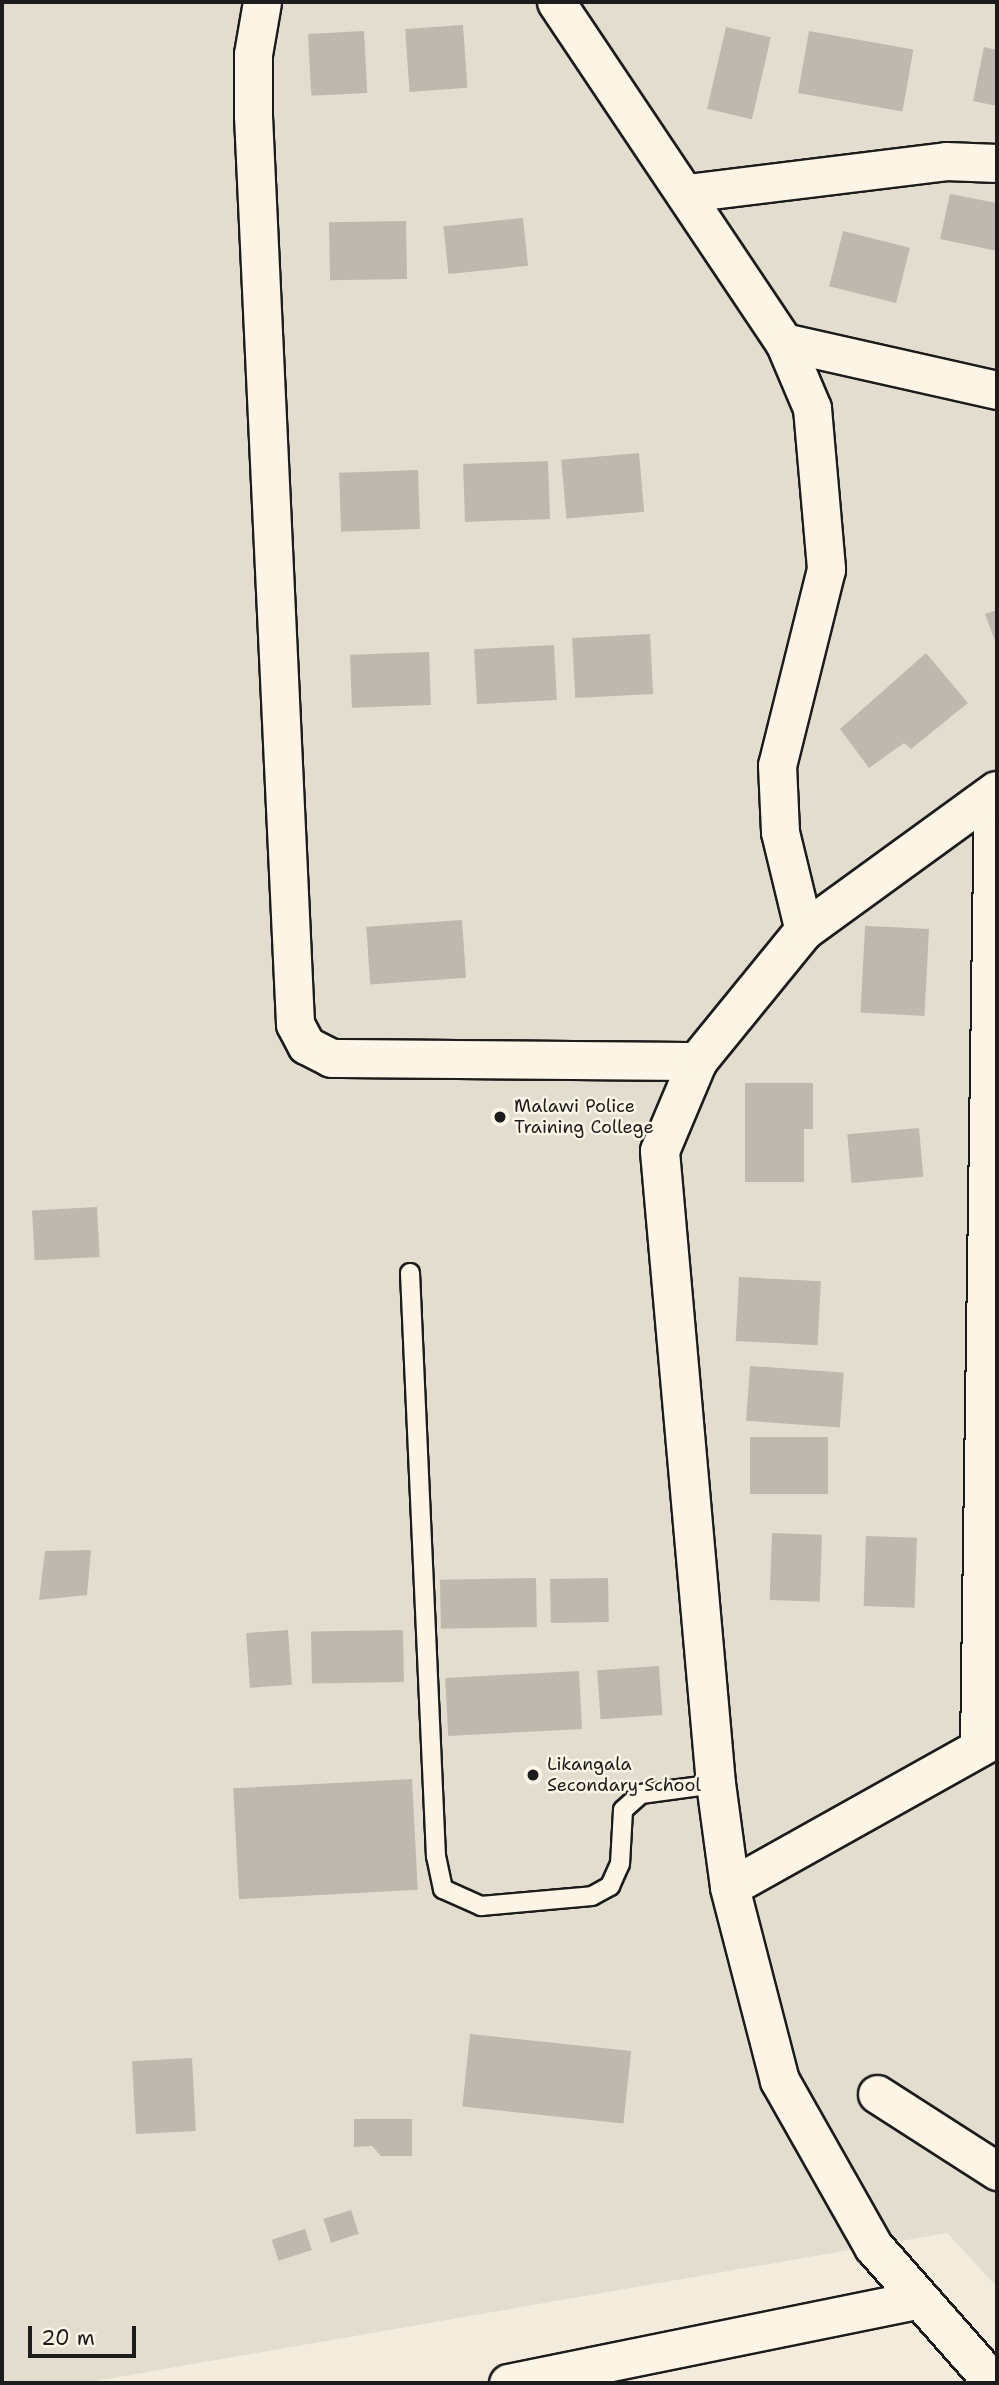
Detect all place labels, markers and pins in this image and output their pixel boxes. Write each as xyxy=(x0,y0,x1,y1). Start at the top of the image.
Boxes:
place label: Malawi Police Training College xyxy=(514,1096,654,1138)
marker: Malawi Police Training College xyxy=(492,1109,508,1125)
place label: Likangala Secondary School xyxy=(547,1754,701,1796)
marker: Likangala Secondary School xyxy=(525,1767,541,1783)

